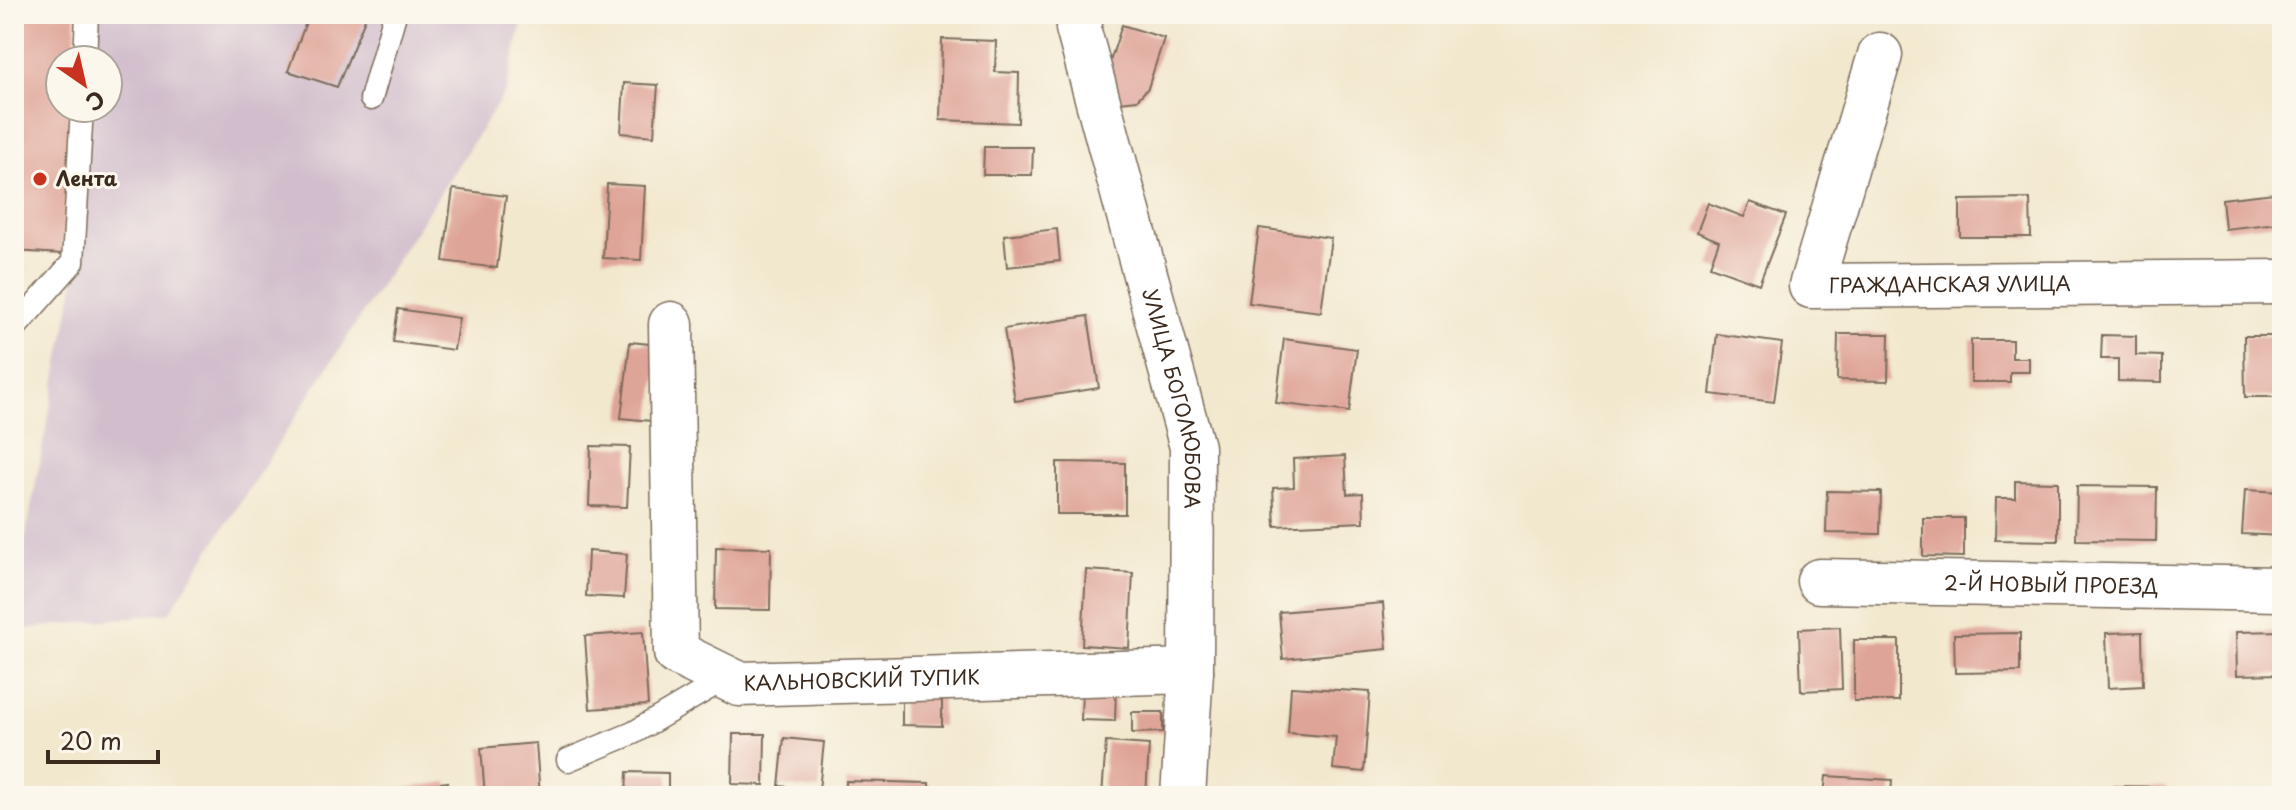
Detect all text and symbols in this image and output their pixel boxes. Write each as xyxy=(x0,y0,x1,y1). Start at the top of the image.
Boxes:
north arrow xyxy=(44,44,124,124)
text: С xyxy=(80,84,112,120)
place label: Лента xyxy=(56,163,118,193)
marker: Лента xyxy=(31,170,49,188)
street label: ГРАЖДАНСКАЯ УЛИЦА xyxy=(1829,268,2071,300)
street label: УЛИЦА БОГОЛЮБОВА xyxy=(1136,285,1209,509)
street label: 2-Й НОВЫЙ ПРОЕЗД xyxy=(1944,567,2158,601)
street label: КАЛЬНОВСКИЙ ТУПИК xyxy=(743,661,980,698)
scale bar xyxy=(48,714,158,764)
text: 20 m xyxy=(60,722,122,758)

